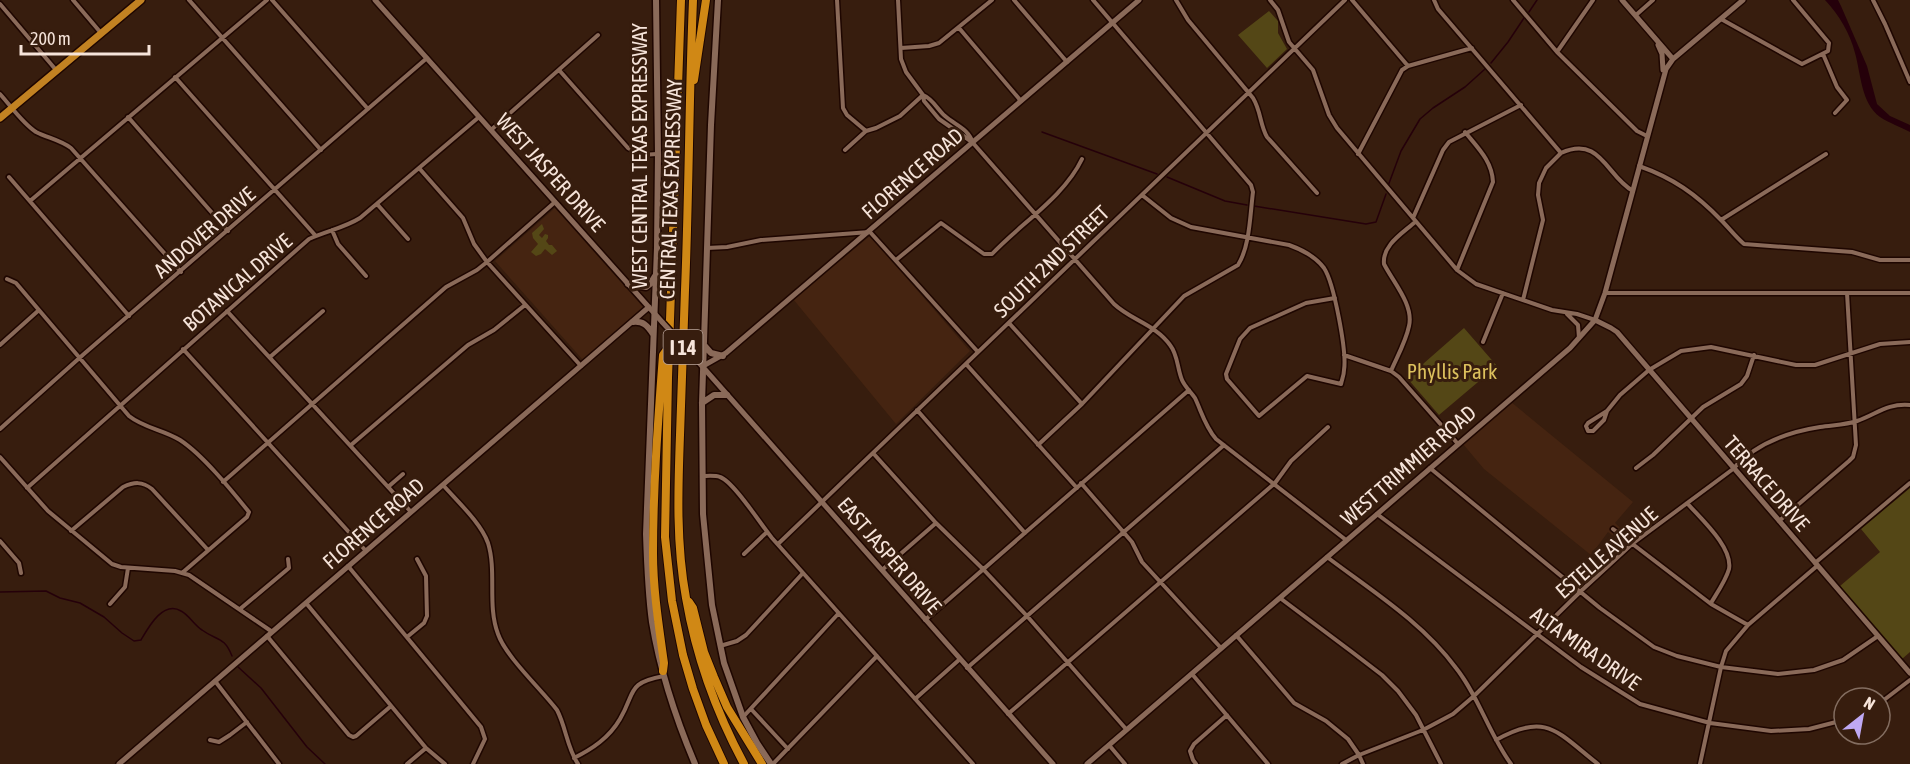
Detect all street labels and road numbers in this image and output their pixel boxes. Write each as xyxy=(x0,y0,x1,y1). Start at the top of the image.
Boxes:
street label: WEST CENTRAL TEXAS EXPRESSWAY xyxy=(627,23,651,289)
street label: CENTRAL TEXAS EXPRESSWAY xyxy=(654,78,686,300)
street label: WEST JASPER DRIVE xyxy=(492,108,610,236)
street label: FLORENCE ROAD xyxy=(857,123,967,223)
street label: ANDOVER DRIVE xyxy=(149,182,259,282)
street label: SOUTH 2ND STREET xyxy=(989,200,1113,322)
street label: BOTANICAL DRIVE xyxy=(178,228,296,336)
road number: I 14 xyxy=(664,330,702,364)
street label: WEST TRIMMIER ROAD xyxy=(1336,400,1480,530)
street label: TERRACE DRIVE xyxy=(1719,431,1815,535)
street label: FLORENCE ROAD xyxy=(318,473,428,573)
street label: EAST JASPER DRIVE xyxy=(833,492,947,618)
street label: ESTELLE AVENUE xyxy=(1550,501,1662,603)
street label: ALTA MIRA DRIVE xyxy=(1527,601,1645,695)

